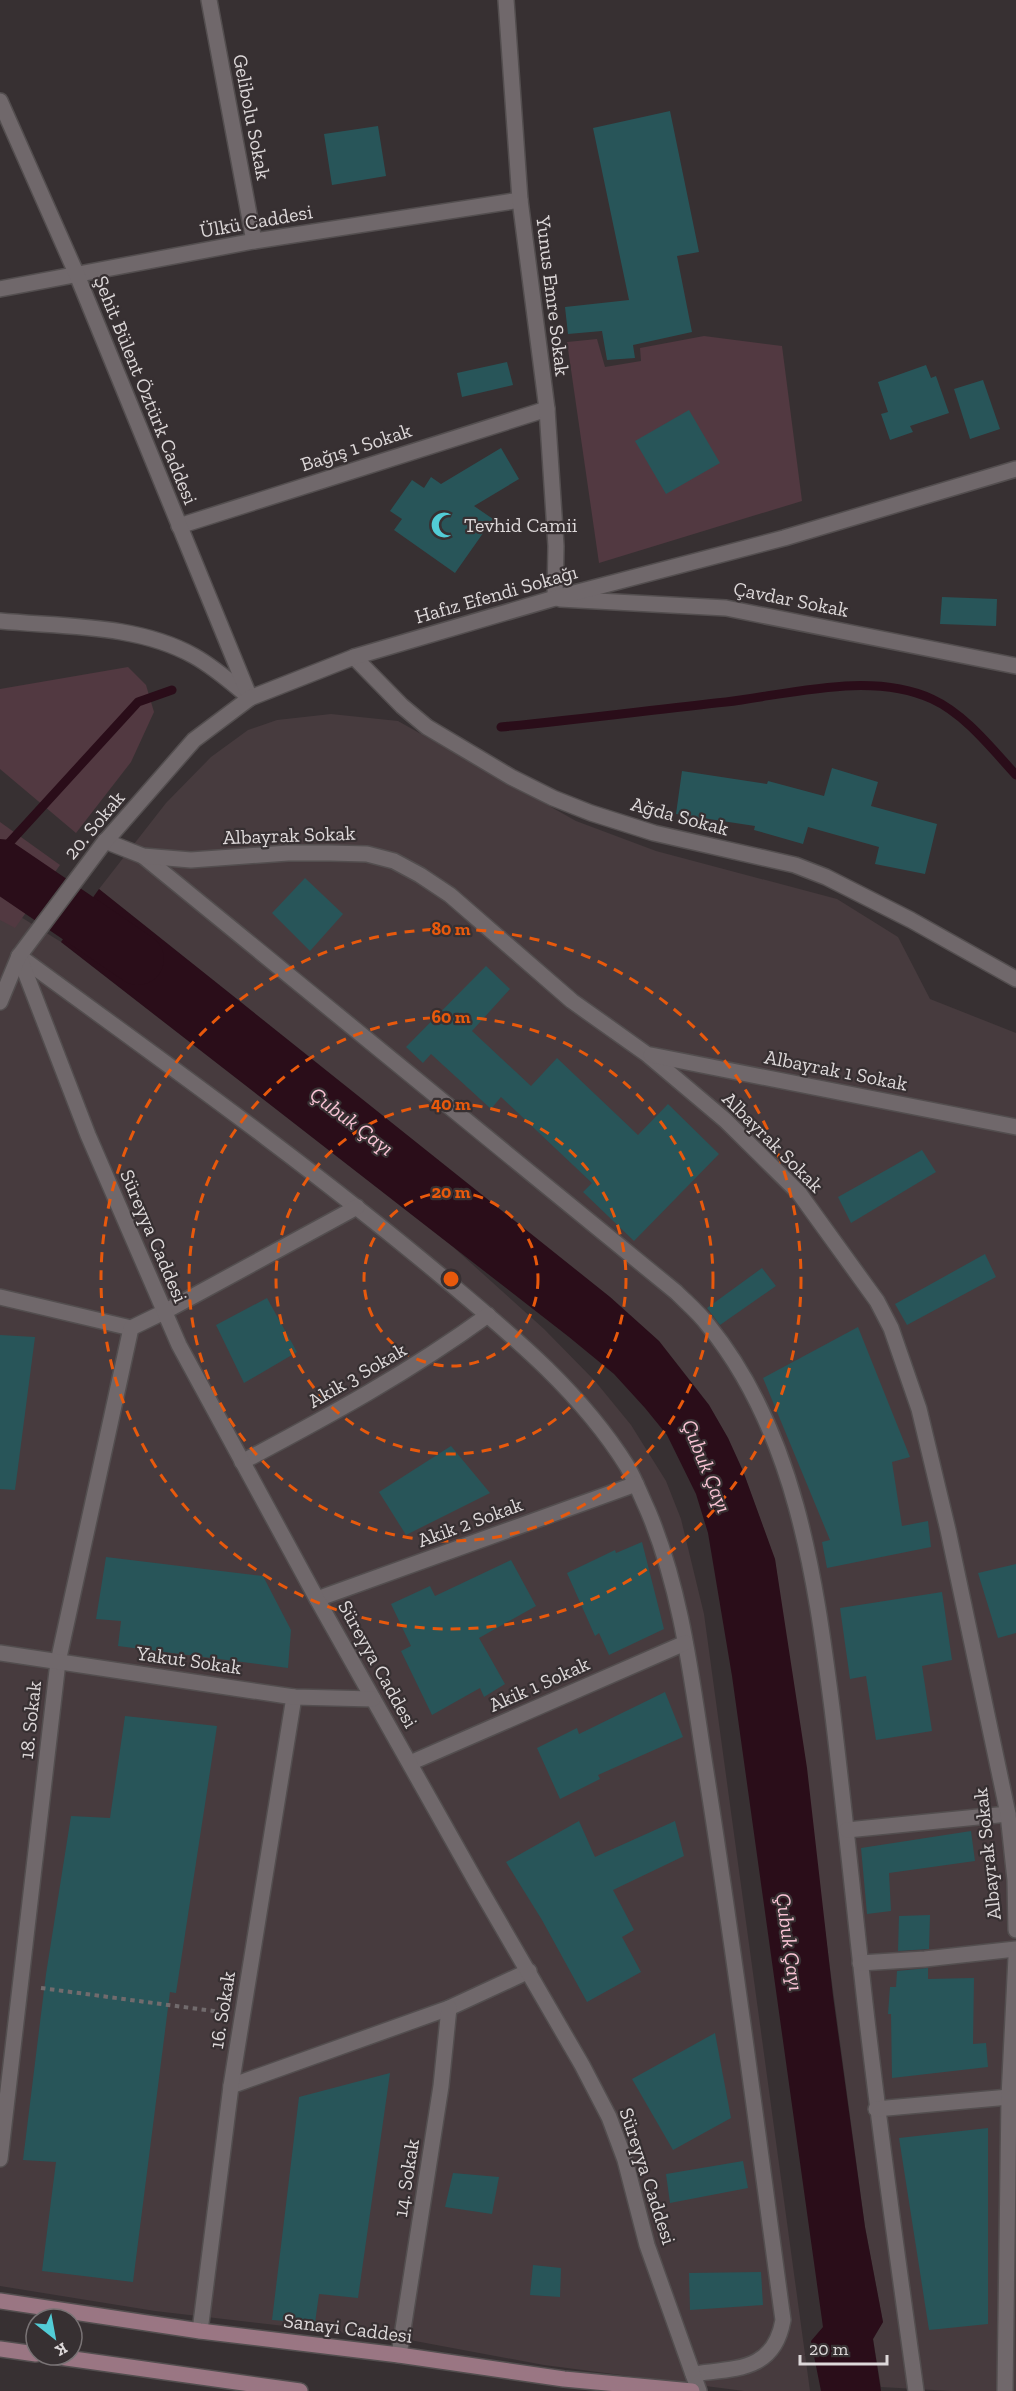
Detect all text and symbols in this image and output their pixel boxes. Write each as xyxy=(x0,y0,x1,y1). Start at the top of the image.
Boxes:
street label: Gelibolu Sokak xyxy=(228,52,276,182)
street label: Ülkü Caddesi xyxy=(198,199,315,243)
street label: Yunus Emre Sokak xyxy=(531,214,575,378)
street label: Şehit Bülent Öztürk Caddesi xyxy=(89,272,203,508)
street label: Bağış 1 Sokak xyxy=(297,418,415,476)
mosque icon: Tevhid Camii xyxy=(429,510,459,540)
place label: Tevhid Camii xyxy=(464,513,578,537)
street label: Hafız Efendi Sokağı xyxy=(412,559,580,629)
street label: Çavdar Sokak xyxy=(731,576,851,622)
street label: 20. Sokak xyxy=(59,786,130,864)
street label: Ağda Sokak xyxy=(628,791,732,841)
street label: Albayrak Sokak xyxy=(222,821,356,849)
text: 80 m xyxy=(431,918,471,940)
text: 60 m xyxy=(431,1006,471,1028)
street label: Albayrak 1 Sokak xyxy=(763,1044,910,1096)
water label: Çubuk Çayı xyxy=(305,1081,399,1161)
street label: Albayrak Sokak xyxy=(718,1087,829,1198)
text: 40 m xyxy=(431,1093,471,1115)
street label: Süreyya Caddesi xyxy=(115,1166,193,1307)
text: 20 m xyxy=(431,1181,471,1203)
centre of rings xyxy=(441,1269,461,1289)
street label: Akik 3 Sokak xyxy=(304,1337,411,1413)
water label: Çubuk Çayı xyxy=(677,1416,737,1516)
street label: Akik 2 Sokak xyxy=(414,1492,526,1552)
street label: Süreyya Caddesi xyxy=(333,1596,423,1732)
street label: Yakut Sokak xyxy=(134,1641,243,1679)
street label: Akik 1 Sokak xyxy=(485,1651,594,1717)
street label: 18. Sokak xyxy=(14,1679,46,1760)
street label: Albayrak Sokak xyxy=(968,1786,1006,1921)
water label: Çubuk Çayı xyxy=(771,1892,809,1992)
street label: 16. Sokak xyxy=(204,1969,240,2050)
street label: Süreyya Caddesi xyxy=(615,2105,682,2248)
street label: 14. Sokak xyxy=(388,2137,424,2219)
north arrow xyxy=(24,2307,84,2367)
street label: Sanayi Caddesi xyxy=(282,2308,414,2348)
scale bar xyxy=(800,2328,887,2366)
text: 20 m xyxy=(809,2338,849,2360)
text: K xyxy=(52,2339,71,2360)

